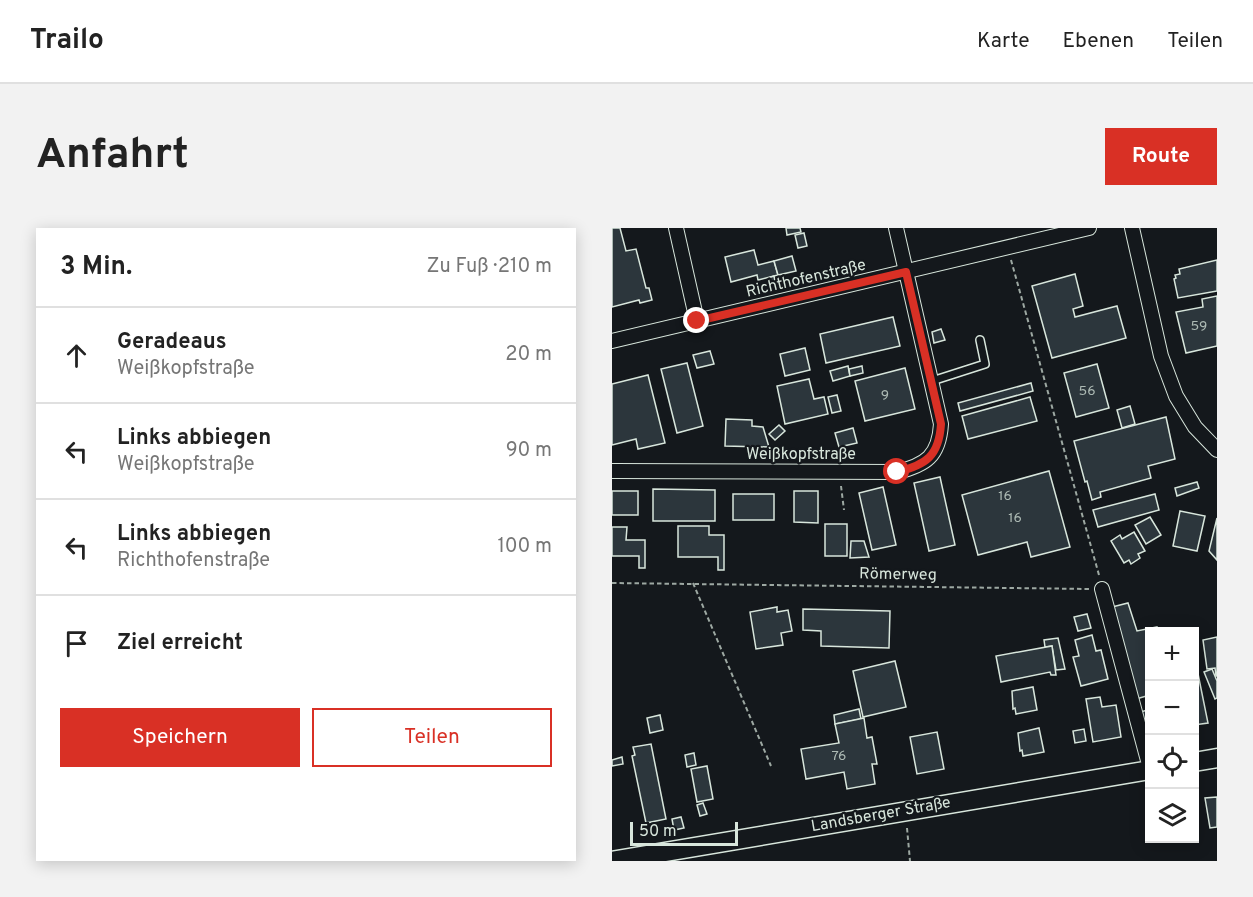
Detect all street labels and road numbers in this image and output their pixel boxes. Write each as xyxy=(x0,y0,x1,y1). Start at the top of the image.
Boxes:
street label: Richthofenstraße xyxy=(744,255,868,303)
street label: Weißkopfstraße xyxy=(746,445,856,465)
street label: Römerweg xyxy=(859,564,937,586)
street label: Landsberger Straße xyxy=(810,793,952,837)

